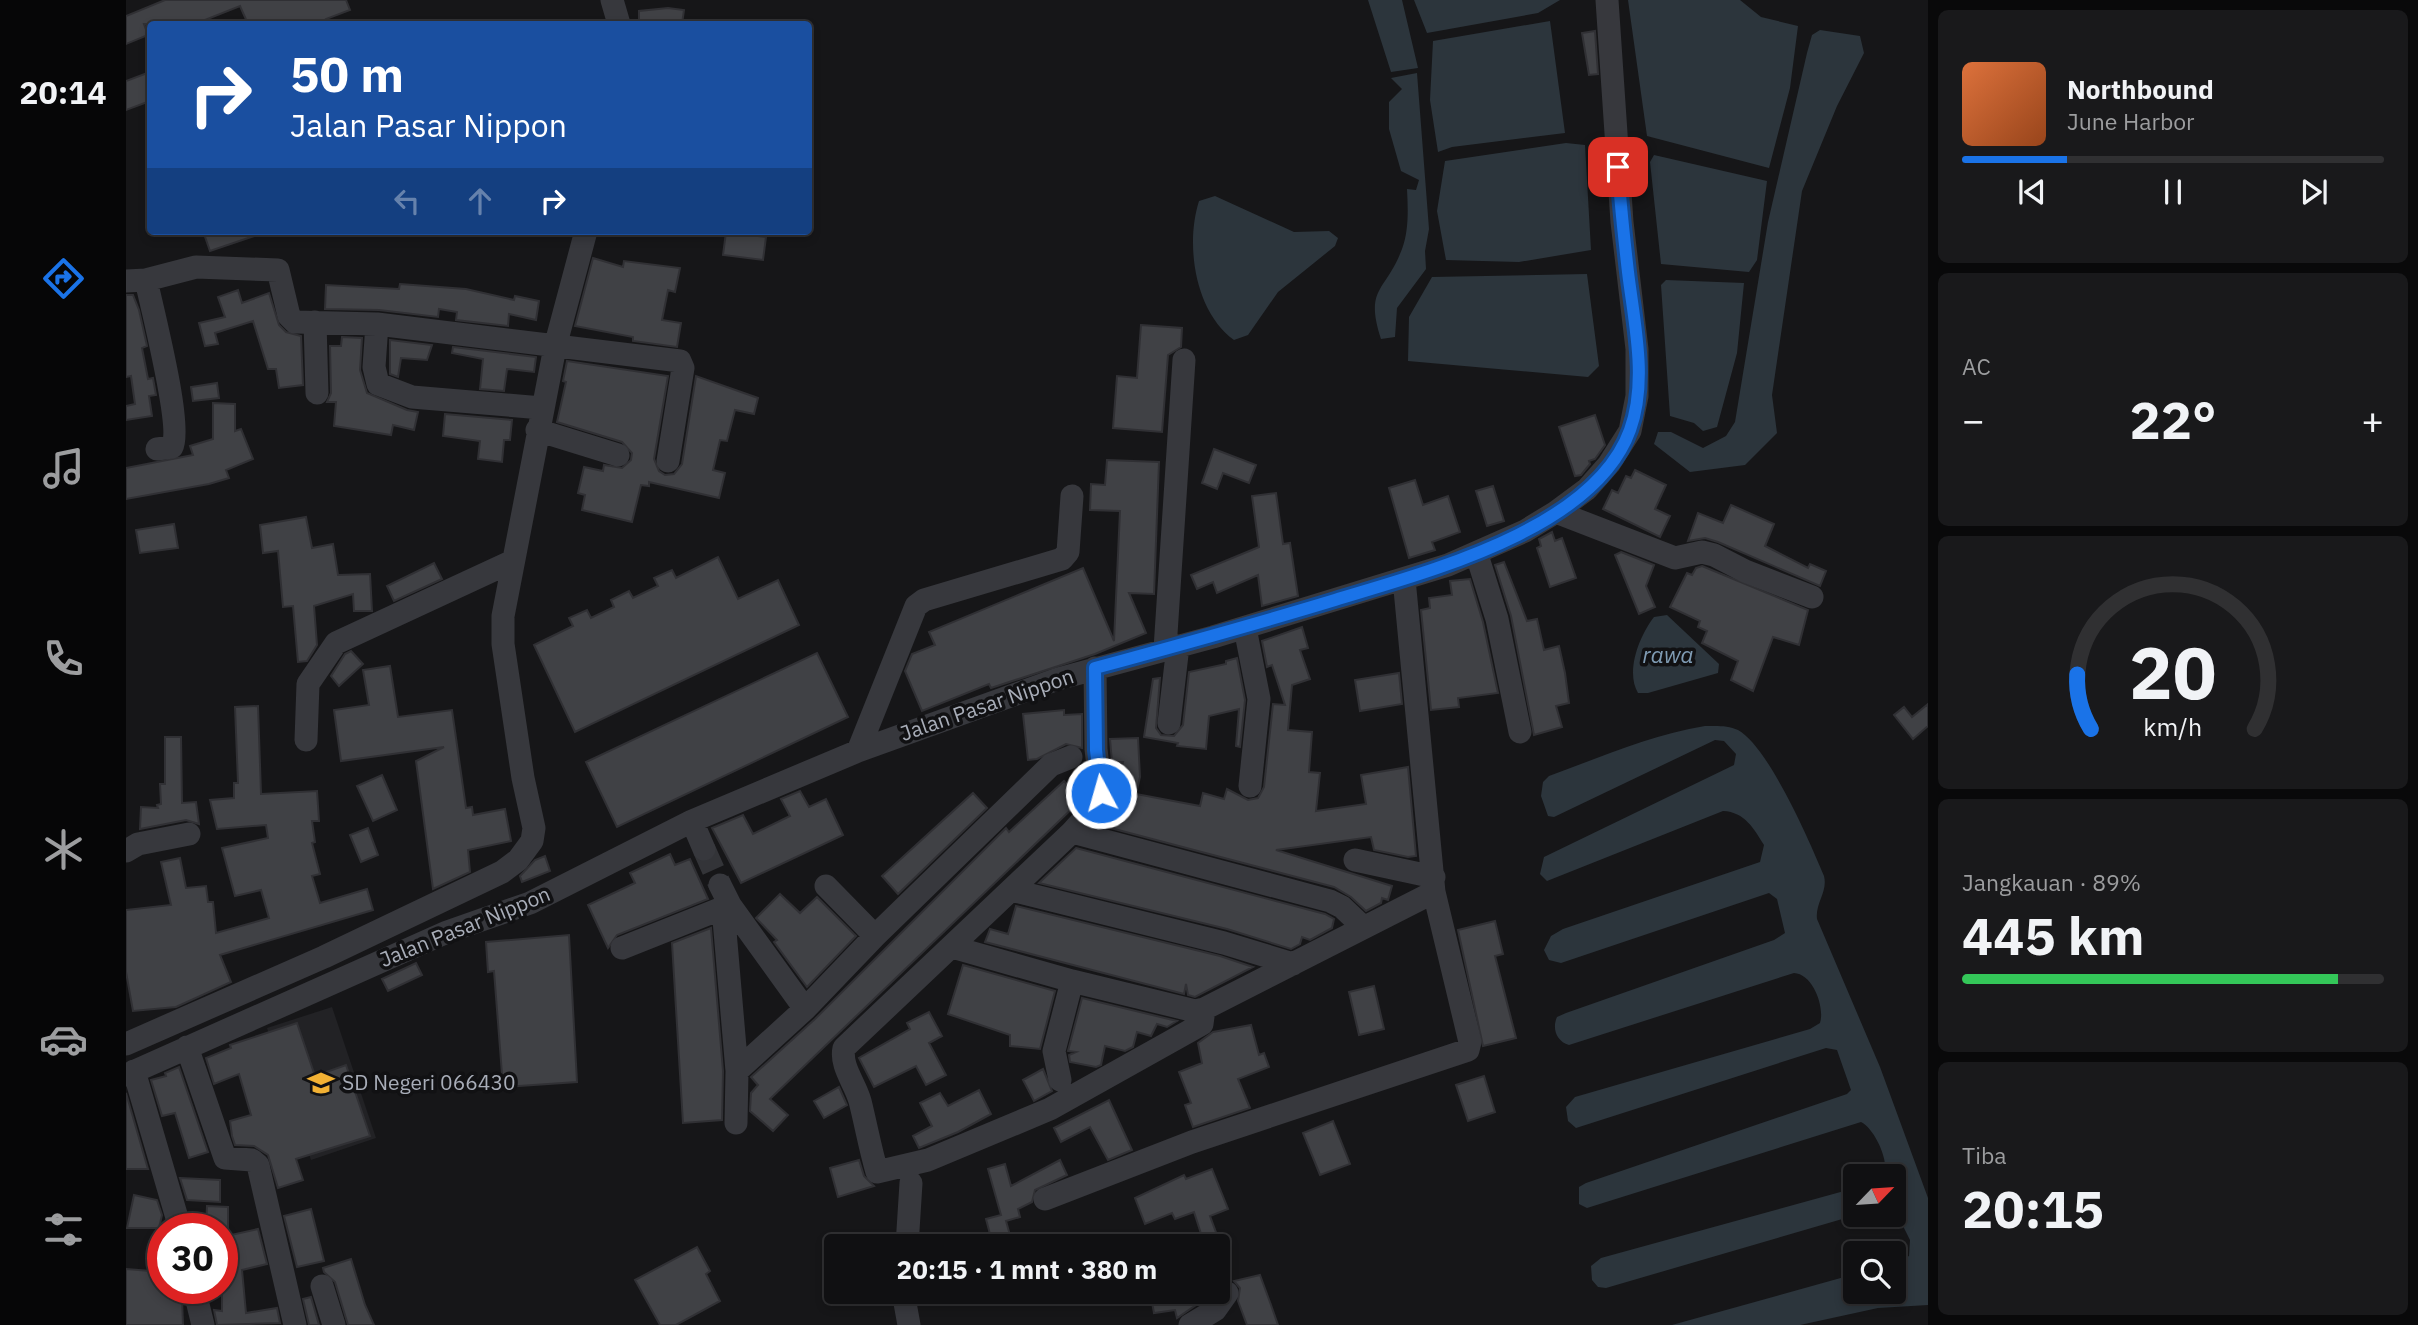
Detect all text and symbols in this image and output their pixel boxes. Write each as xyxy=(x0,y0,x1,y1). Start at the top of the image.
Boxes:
text: 50 m xyxy=(290,42,404,105)
icon: right xyxy=(175,49,266,140)
text: 20:14 xyxy=(19,71,107,113)
text: Northbound xyxy=(2067,72,2214,106)
text: Jalan Pasar Nippon xyxy=(290,104,567,146)
text: June Harbor xyxy=(2067,106,2195,136)
pin xyxy=(1588,137,1648,197)
icon: arrive xyxy=(1599,148,1637,186)
icon: previous xyxy=(2013,173,2051,211)
icon: pause xyxy=(2154,173,2192,211)
icon: next xyxy=(2295,173,2333,211)
icon: left xyxy=(388,182,426,220)
icon: ahead xyxy=(461,182,499,220)
icon: right xyxy=(534,182,572,220)
icon: directions xyxy=(39,254,88,303)
text: AC xyxy=(1962,351,1991,381)
text: 22° xyxy=(2130,386,2216,453)
text: − xyxy=(1962,395,1985,444)
text: + xyxy=(2361,395,2384,444)
icon: music xyxy=(39,444,88,493)
text: 20 xyxy=(2129,624,2217,719)
icon: phone xyxy=(39,634,88,683)
water label: rawa xyxy=(1642,639,1694,669)
street label: Jalan Pasar Nippon xyxy=(896,661,1077,747)
text: km/h xyxy=(2144,709,2202,742)
position arrow xyxy=(1064,756,1138,830)
icon: climate xyxy=(39,825,88,874)
text: Jangkauan · 89% xyxy=(1962,867,2141,897)
street label: Jalan Pasar Nippon xyxy=(375,879,554,973)
text: 445 km xyxy=(1962,902,2144,969)
icon: car xyxy=(39,1015,88,1064)
school or university icon: SD Negeri 066430 xyxy=(306,1068,336,1098)
place label: SD Negeri 066430 xyxy=(342,1068,516,1096)
text: Tiba xyxy=(1962,1140,2007,1170)
north arrow xyxy=(1843,1164,1906,1227)
map controls xyxy=(1843,1164,1906,1304)
text: 20:15 xyxy=(1962,1175,2104,1242)
icon: filters xyxy=(39,1205,88,1254)
speed limit sign: 30 xyxy=(147,1213,238,1304)
button: search xyxy=(1843,1241,1906,1304)
text: 20:15 · 1 mnt · 380 m xyxy=(897,1252,1157,1286)

